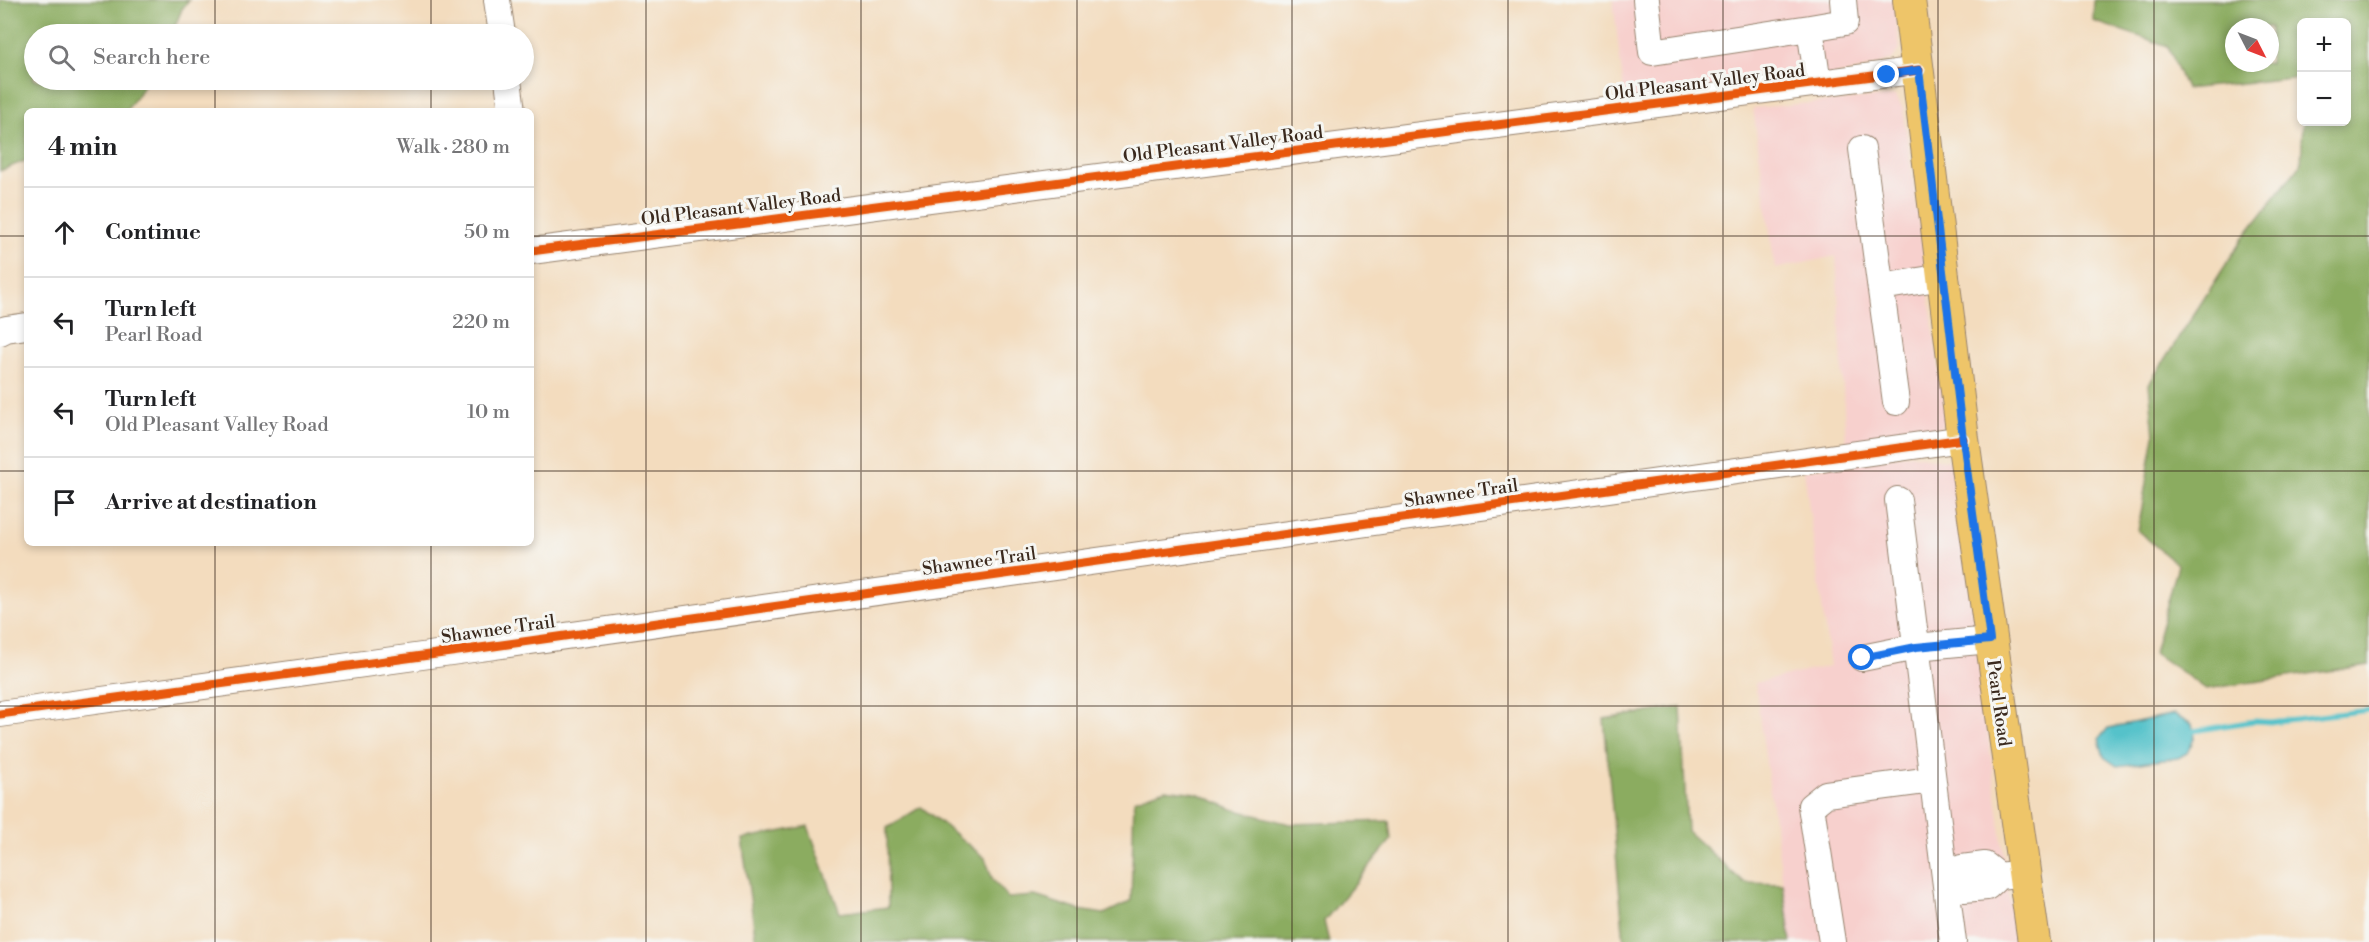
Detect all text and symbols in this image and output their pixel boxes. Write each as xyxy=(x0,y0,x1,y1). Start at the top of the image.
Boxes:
north arrow xyxy=(2225,18,2279,72)
map controls xyxy=(2297,18,2351,126)
button: + xyxy=(2297,18,2351,72)
search box xyxy=(24,24,534,90)
icon: search xyxy=(45,41,78,74)
text: Search here xyxy=(93,44,210,71)
street label: Old Pleasant Valley Road xyxy=(1604,59,1807,106)
route end xyxy=(1873,61,1899,87)
button: − xyxy=(2297,72,2351,126)
street label: Old Pleasant Valley Road xyxy=(1122,121,1325,168)
text: 4 min xyxy=(48,131,118,163)
text: Walk · 280 m xyxy=(397,135,510,160)
street label: Old Pleasant Valley Road xyxy=(640,184,843,231)
icon: ahead xyxy=(48,216,81,249)
text: Continue xyxy=(105,219,201,246)
text: 50 m xyxy=(464,220,510,245)
text: Turn left xyxy=(105,296,196,323)
icon: left xyxy=(48,306,81,339)
text: 220 m xyxy=(452,310,510,335)
text: Pearl Road xyxy=(105,323,202,348)
text: Turn left xyxy=(105,386,196,413)
icon: left xyxy=(48,396,81,429)
text: 10 m xyxy=(467,400,510,425)
text: Old Pleasant Valley Road xyxy=(105,413,329,438)
street label: Shawnee Trail xyxy=(1403,474,1520,513)
icon: arrive xyxy=(48,486,81,519)
text: Arrive at destination xyxy=(105,489,317,516)
street label: Shawnee Trail xyxy=(921,542,1038,581)
street label: Shawnee Trail xyxy=(440,610,557,649)
route start xyxy=(1848,644,1874,670)
street label: Pearl Road xyxy=(1981,658,2016,749)

